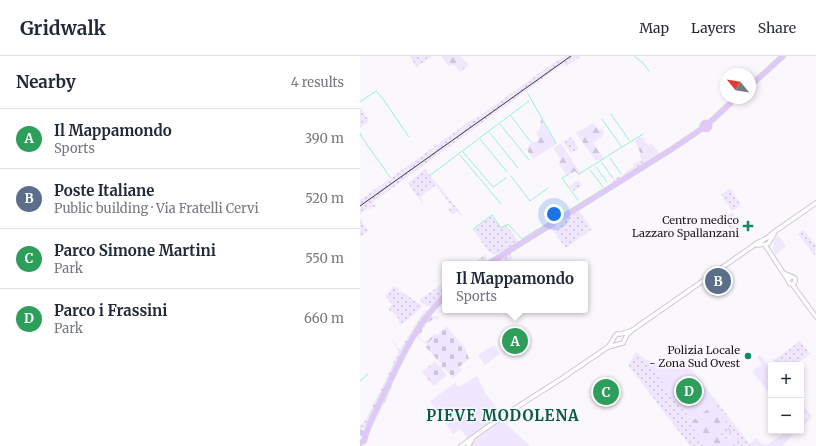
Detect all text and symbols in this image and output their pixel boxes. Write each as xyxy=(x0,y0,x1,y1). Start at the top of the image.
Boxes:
text: Gridwalk xyxy=(20,16,106,40)
text: Map xyxy=(639,19,669,37)
text: Layers xyxy=(691,19,736,37)
text: Share xyxy=(758,19,796,37)
north arrow xyxy=(720,68,756,104)
text: Nearby xyxy=(16,71,76,93)
text: 4 results xyxy=(291,74,344,91)
text: Il Mappamondo xyxy=(54,121,172,140)
text: A xyxy=(24,130,34,147)
text: 390 m xyxy=(305,130,344,147)
text: Sports xyxy=(54,140,95,157)
text: Poste Italiane xyxy=(54,181,154,200)
text: B xyxy=(24,190,34,207)
text: 520 m xyxy=(305,190,344,207)
text: Public building · Via Fratelli Cervi xyxy=(54,200,259,217)
your location xyxy=(544,204,564,224)
place label: Centro medico Lazzaro Spallanzani xyxy=(632,213,740,240)
marker: Centro medico Lazzaro Spallanzani xyxy=(742,220,754,232)
text: Parco Simone Martini xyxy=(54,241,216,260)
text: C xyxy=(25,250,33,267)
text: 550 m xyxy=(305,250,344,267)
text: Park xyxy=(54,260,83,277)
popup xyxy=(442,261,588,313)
pin: B xyxy=(705,266,731,296)
text: Il Mappamondo xyxy=(456,269,574,288)
text: Sports xyxy=(456,288,497,305)
text: Parco i Frassini xyxy=(54,301,167,320)
text: D xyxy=(24,310,34,327)
text: 660 m xyxy=(304,310,344,327)
text: Park xyxy=(54,320,83,337)
pin: A xyxy=(502,326,528,356)
place label: Polizia Locale - Zona Sud Ovest xyxy=(649,343,741,370)
marker: Polizia Locale - Zona Sud Ovest xyxy=(743,351,753,361)
map controls xyxy=(768,362,804,434)
button: + xyxy=(768,362,804,398)
pin: D xyxy=(676,376,702,406)
pin: C xyxy=(593,377,619,407)
button: − xyxy=(768,398,804,434)
district label: PIEVE MODOLENA xyxy=(426,406,580,425)

